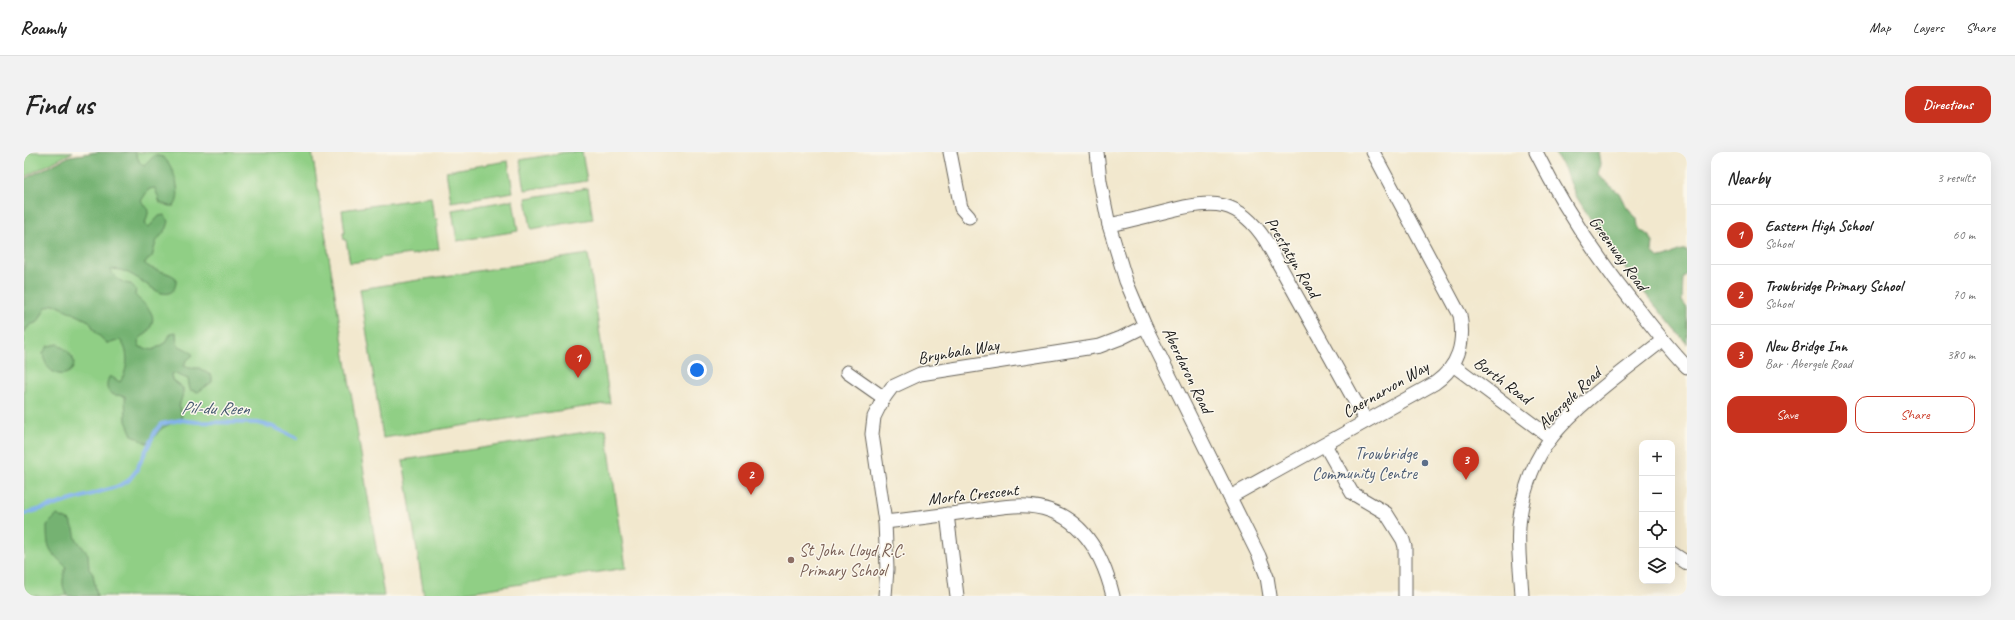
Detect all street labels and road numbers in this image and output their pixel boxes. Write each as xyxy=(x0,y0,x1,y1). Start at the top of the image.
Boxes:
street label: Greenway Road xyxy=(1584,212,1655,297)
street label: Prestatyn Road xyxy=(1260,213,1326,303)
street label: Aberdaron Road xyxy=(1158,324,1218,419)
street label: Brynbala Way xyxy=(916,334,1001,369)
street label: Borth Road xyxy=(1470,352,1537,410)
street label: Caernarvon Way xyxy=(1338,356,1433,423)
street label: Abergele Road xyxy=(1533,361,1608,434)
street label: Morfa Crescent xyxy=(927,479,1022,510)

